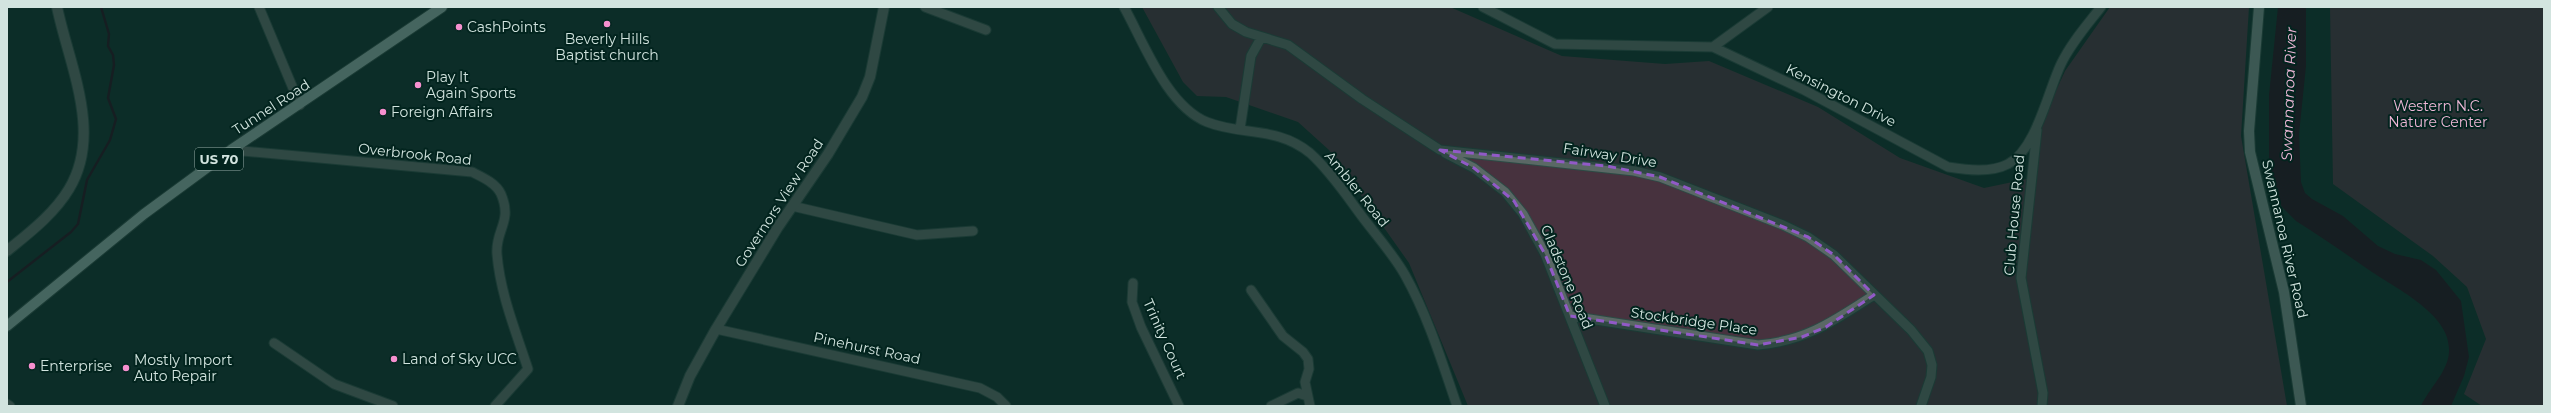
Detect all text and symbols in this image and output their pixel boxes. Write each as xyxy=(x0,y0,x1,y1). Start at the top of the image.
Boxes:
place label: CashPoints xyxy=(467,18,546,36)
marker: Beverly Hills Baptist church xyxy=(602,19,612,29)
marker: CashPoints xyxy=(454,22,464,32)
water label: Swannanoa River xyxy=(2277,26,2300,161)
place label: Beverly Hills Baptist church xyxy=(555,30,659,64)
street label: Kensington Drive xyxy=(1783,59,1899,131)
place label: Play It Again Sports xyxy=(426,68,516,102)
street label: Tunnel Road xyxy=(229,75,313,139)
marker: Play It Again Sports xyxy=(413,80,423,90)
park label: Western N.C. Nature Center xyxy=(2388,97,2488,131)
place label: Foreign Affairs xyxy=(391,103,493,121)
marker: Foreign Affairs xyxy=(378,107,388,117)
street label: Governors View Road xyxy=(731,136,827,270)
street label: Overbrook Road xyxy=(357,139,473,169)
street label: Fairway Drive xyxy=(1562,139,1658,171)
street label: Ambler Road xyxy=(1321,147,1393,231)
road number: US 70 xyxy=(195,148,243,170)
street label: Club House Road xyxy=(2000,154,2028,276)
street label: Swannanoa River Road xyxy=(2258,158,2312,320)
street label: Gladstone Road xyxy=(1537,222,1597,332)
street label: Trinity Court xyxy=(1139,296,1191,382)
street label: Stockbridge Place xyxy=(1630,303,1758,339)
street label: Pinehurst Road xyxy=(812,328,922,368)
place label: Land of Sky UCC xyxy=(402,350,517,368)
place label: Mostly Import Auto Repair xyxy=(134,351,233,385)
marker: Land of Sky UCC xyxy=(389,354,399,364)
place label: Enterprise xyxy=(40,357,112,375)
marker: Enterprise xyxy=(27,361,37,371)
marker: Mostly Import Auto Repair xyxy=(121,363,131,373)

